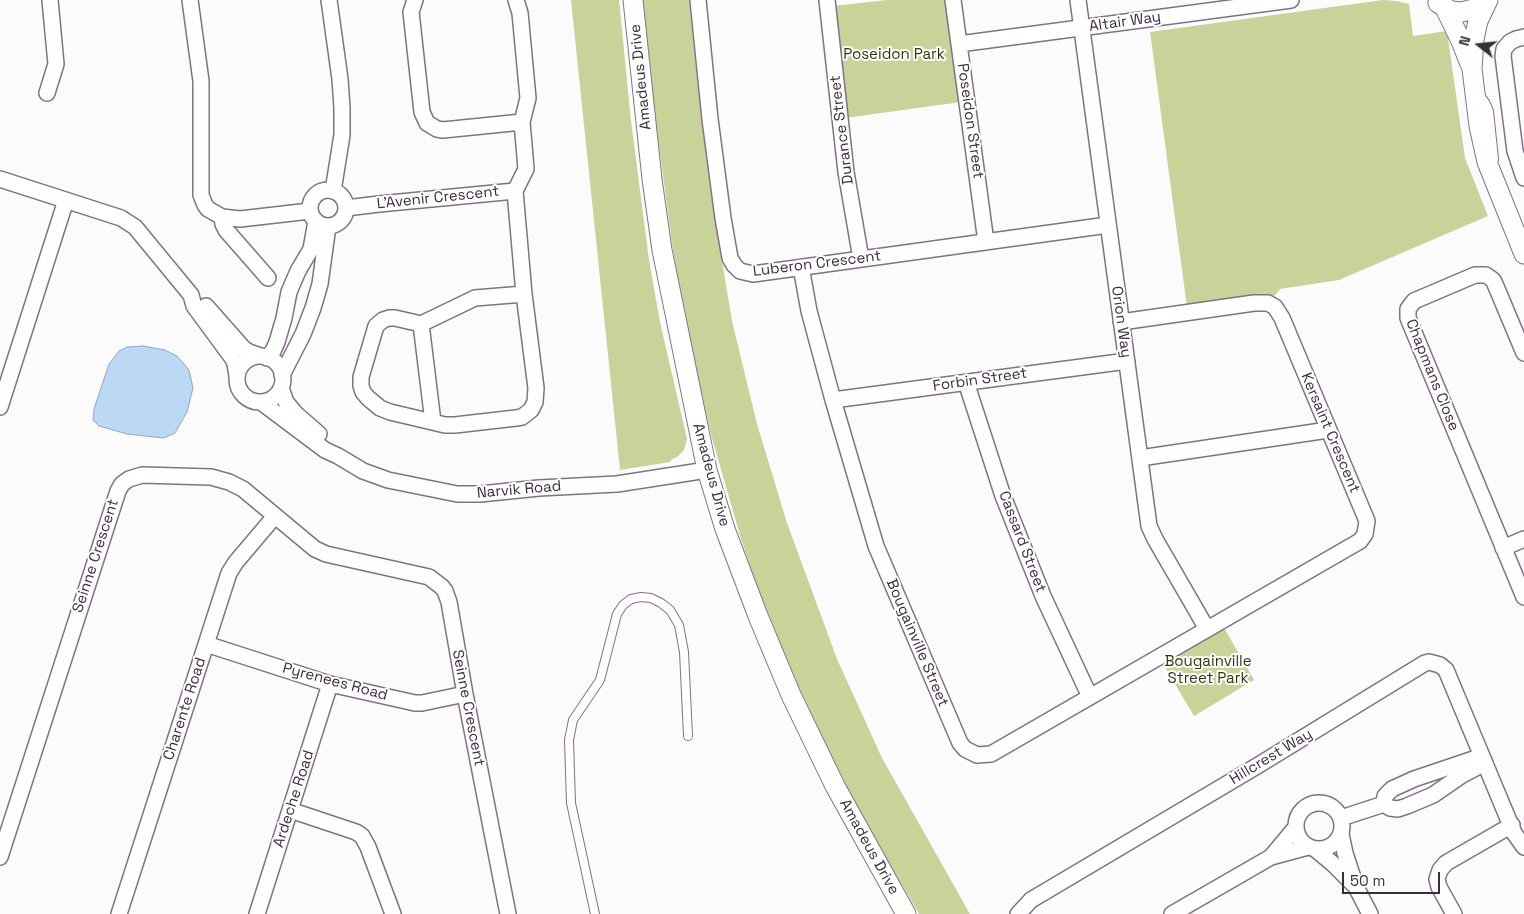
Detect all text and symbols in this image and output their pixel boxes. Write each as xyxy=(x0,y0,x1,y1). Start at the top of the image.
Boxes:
street label: Altair Way xyxy=(1088,8,1162,36)
north arrow xyxy=(1454,20,1504,70)
street label: Amadeus Drive xyxy=(626,23,656,131)
text: N xyxy=(1455,34,1475,48)
park label: Poseidon Park xyxy=(843,46,945,64)
street label: Poseidon Street xyxy=(953,62,987,180)
street label: Durance Street xyxy=(826,74,858,186)
street label: L'Avenir Crescent xyxy=(376,183,500,213)
street label: Luberon Crescent xyxy=(752,247,882,281)
street label: Orion Way xyxy=(1107,285,1135,359)
street label: Chapmans Close xyxy=(1401,316,1463,434)
street label: Forbin Street xyxy=(932,364,1028,396)
street label: Kersaint Crescent xyxy=(1297,370,1363,496)
street label: Amadeus Drive xyxy=(689,421,733,529)
street label: Narvik Road xyxy=(476,477,562,503)
street label: Cassard Street xyxy=(994,489,1050,595)
street label: Seinne Crescent xyxy=(69,497,123,615)
street label: Bougainville Street xyxy=(882,576,952,710)
street label: Seinne Crescent xyxy=(448,648,488,768)
park label: Bougainville Street Park xyxy=(1164,653,1252,688)
street label: Charente Road xyxy=(160,655,210,763)
street label: Pyrenees Road xyxy=(281,659,389,705)
street label: Hillcrest Way xyxy=(1226,725,1316,789)
street label: Ardeche Road xyxy=(270,748,318,850)
street label: Amadeus Drive xyxy=(835,796,903,898)
scale bar xyxy=(1344,862,1442,894)
text: 50 m xyxy=(1350,871,1385,890)

